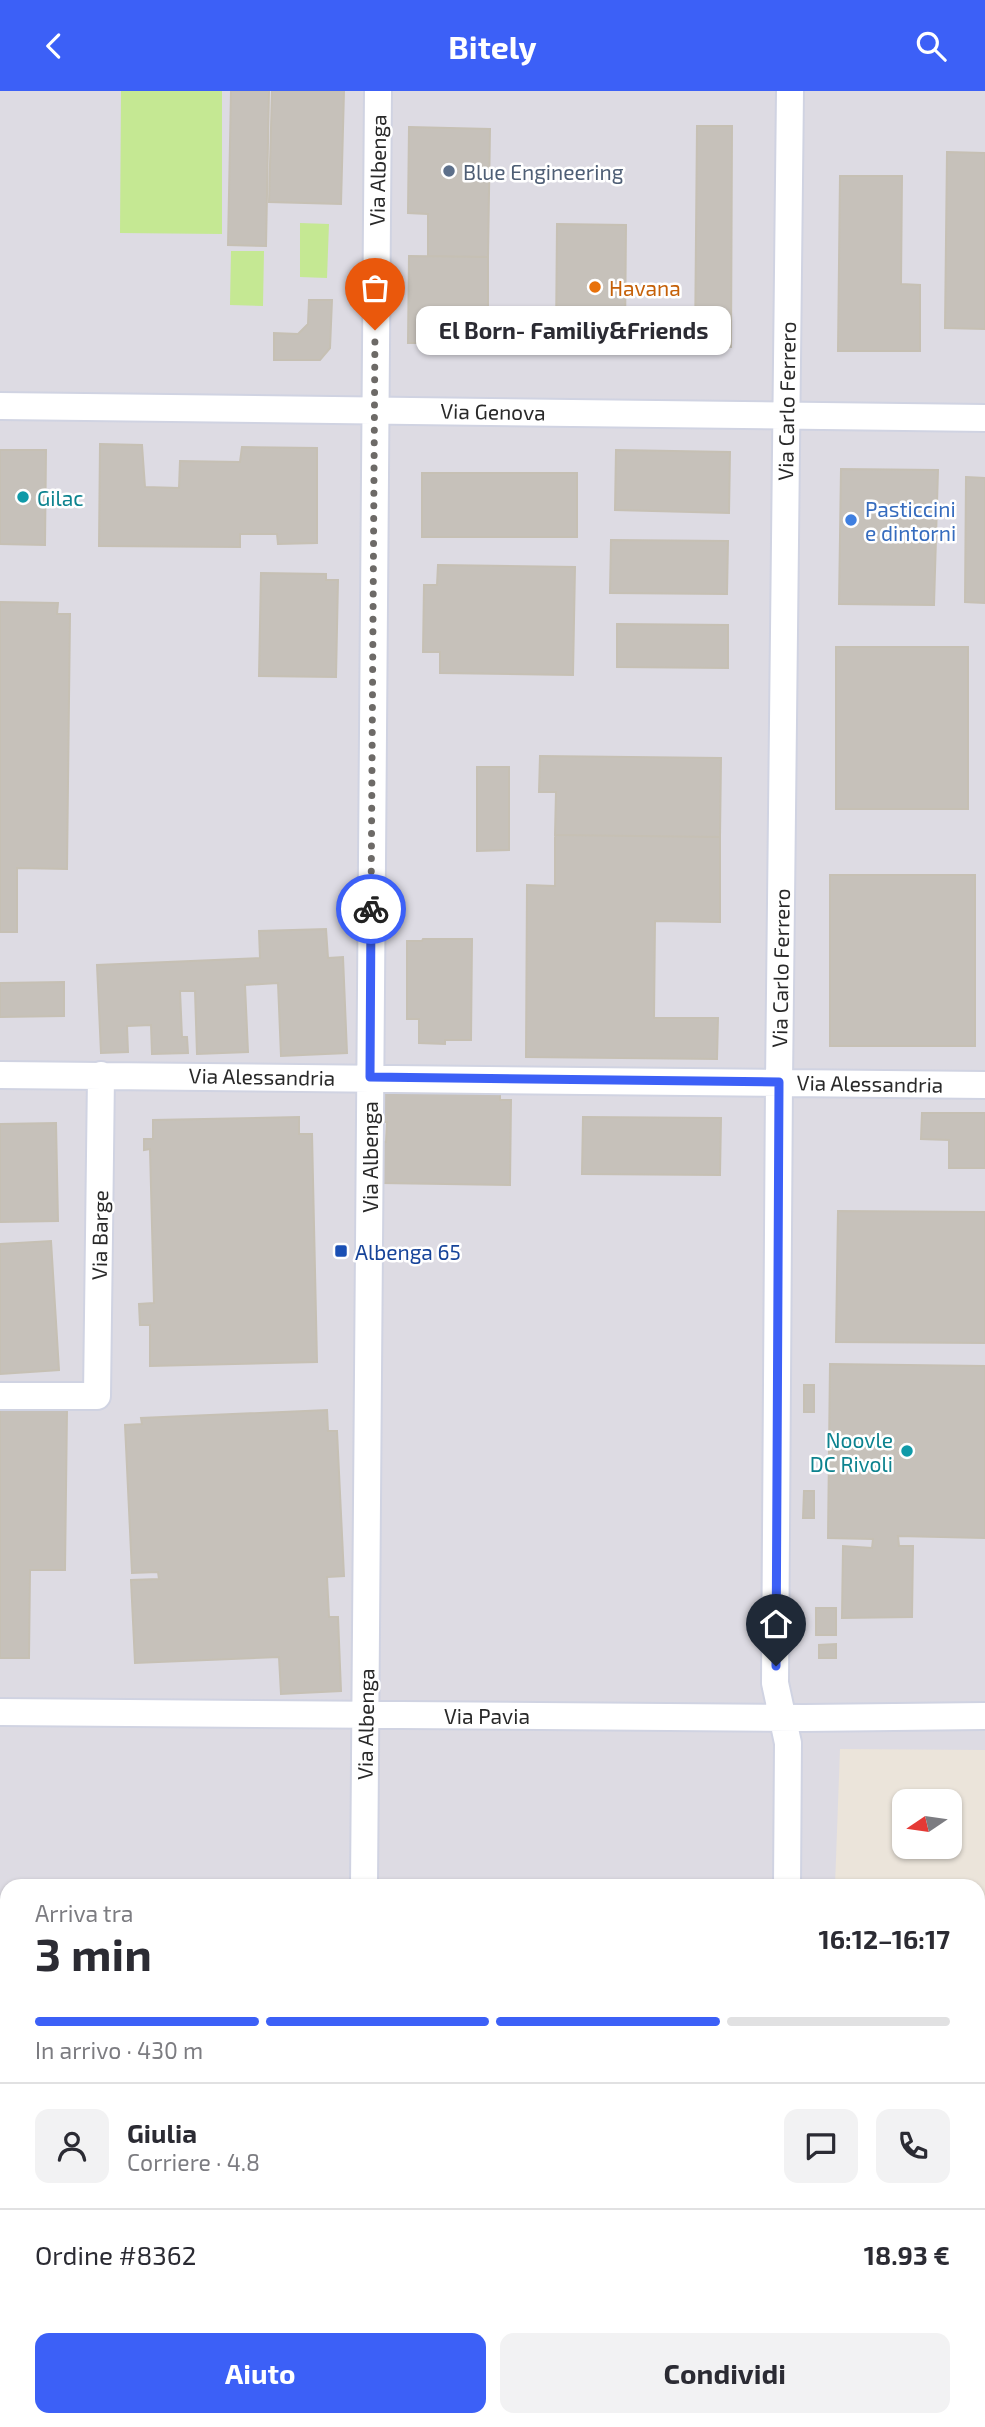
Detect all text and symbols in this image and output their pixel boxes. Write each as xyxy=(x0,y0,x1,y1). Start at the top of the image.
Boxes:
icon: back xyxy=(35,27,73,65)
text: Bitely xyxy=(448,27,537,65)
icon: search xyxy=(912,27,950,65)
street label: Via Albenga xyxy=(364,114,390,226)
place label: Blue Engineering xyxy=(463,159,624,184)
marker: Blue Engineering xyxy=(441,163,457,179)
pin xyxy=(345,258,405,330)
icon: bag xyxy=(356,269,394,307)
place label: Havana xyxy=(609,275,681,300)
marker: Havana xyxy=(587,279,603,295)
callout: El Born- Familiy&Friends xyxy=(417,306,732,355)
text: El Born- Familiy&Friends xyxy=(439,316,708,344)
street label: Via Carlo Ferrero xyxy=(772,321,800,481)
street label: Via Genova xyxy=(440,398,546,424)
place label: Gilac xyxy=(37,485,83,510)
marker: Gilac xyxy=(15,489,31,505)
place label: Pasticcini e dintorni xyxy=(865,496,956,545)
marker: Pasticcini e dintorni xyxy=(843,512,859,528)
courier xyxy=(336,874,406,944)
street label: Via Carlo Ferrero xyxy=(766,888,794,1048)
icon: bike xyxy=(352,890,390,928)
street label: Via Alessandria xyxy=(189,1062,335,1090)
street label: Via Alessandria xyxy=(797,1069,943,1097)
street label: Via Albenga xyxy=(357,1101,382,1213)
street label: Via Barge xyxy=(86,1190,112,1280)
place label: Albenga 65 xyxy=(355,1239,461,1264)
marker: Albenga 65 xyxy=(333,1243,349,1259)
place label: Noovle DC Rivoli xyxy=(810,1427,893,1476)
marker: Noovle DC Rivoli xyxy=(899,1443,915,1459)
pin xyxy=(746,1594,806,1666)
icon: home xyxy=(757,1605,795,1643)
street label: Via Albenga xyxy=(352,1668,378,1780)
street label: Via Pavia xyxy=(444,1703,530,1728)
north arrow xyxy=(892,1789,962,1859)
map controls xyxy=(892,1789,962,1859)
text: Arriva tra xyxy=(35,1899,134,1927)
text: 16:12–16:17 xyxy=(818,1923,950,1954)
text: 3 min xyxy=(35,1925,152,1980)
text: In arrivo · 430 m xyxy=(35,2036,203,2064)
button: person xyxy=(35,2109,109,2183)
button: chat xyxy=(784,2109,858,2183)
button: phone xyxy=(876,2109,950,2183)
text: Giulia xyxy=(127,2117,197,2148)
text: Corriere · 4.8 xyxy=(127,2148,260,2176)
text: Ordine #8362 xyxy=(35,2239,196,2270)
text: 18.93 € xyxy=(864,2239,950,2270)
button: Aiuto xyxy=(35,2333,486,2413)
button: Condividi xyxy=(500,2333,950,2413)

